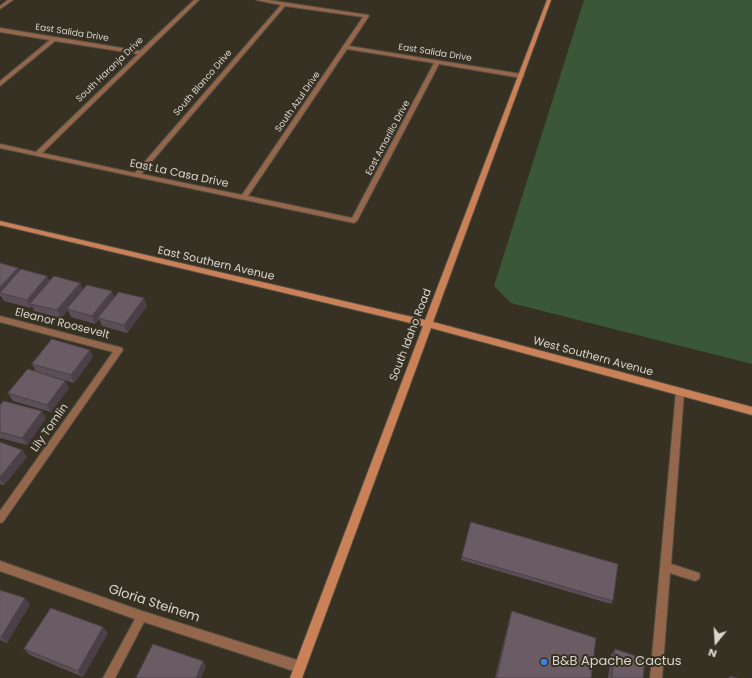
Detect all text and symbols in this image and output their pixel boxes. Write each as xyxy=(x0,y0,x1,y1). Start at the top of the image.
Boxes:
street label: East Salida Drive xyxy=(35,22,109,44)
street label: South Haranja Drive xyxy=(74,35,146,105)
street label: East Salida Drive xyxy=(398,42,472,64)
street label: South Blanco Drive xyxy=(171,48,235,118)
street label: South Azul Drive xyxy=(273,70,323,134)
street label: East Amarillo Drive xyxy=(364,99,412,177)
street label: East La Casa Drive xyxy=(128,157,230,191)
street label: East Southern Avenue xyxy=(156,244,276,284)
street label: South Idaho Road xyxy=(387,287,435,383)
street label: Eleanor Roosevelt xyxy=(13,306,111,342)
street label: West Southern Avenue xyxy=(531,335,655,379)
street label: Lily Tomlin xyxy=(29,401,71,455)
street label: Gloria Steinem xyxy=(106,582,202,626)
north arrow xyxy=(696,622,736,662)
text: N xyxy=(706,645,719,662)
place label: B&B Apache Cactus xyxy=(552,654,682,670)
marker: B&B Apache Cactus xyxy=(539,657,549,667)

